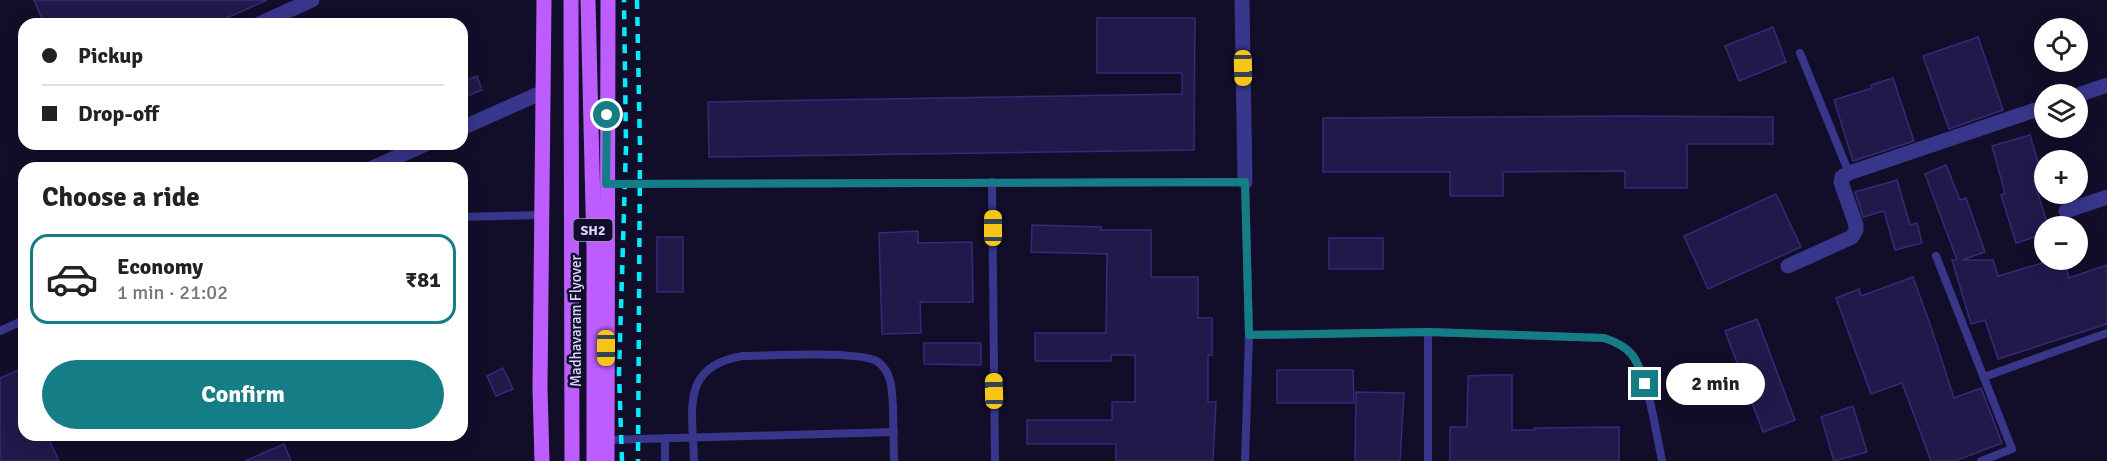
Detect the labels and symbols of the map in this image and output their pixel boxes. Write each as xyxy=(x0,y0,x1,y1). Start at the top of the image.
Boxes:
car xyxy=(1234,50,1252,86)
route start xyxy=(593,101,620,128)
car xyxy=(984,210,1002,246)
road number: SH2 xyxy=(574,219,612,241)
street label: Madhavaram Flyover xyxy=(567,255,585,387)
car xyxy=(597,330,615,366)
callout: 2 min xyxy=(1666,363,1765,405)
route end xyxy=(1631,370,1658,397)
car xyxy=(985,373,1003,409)

